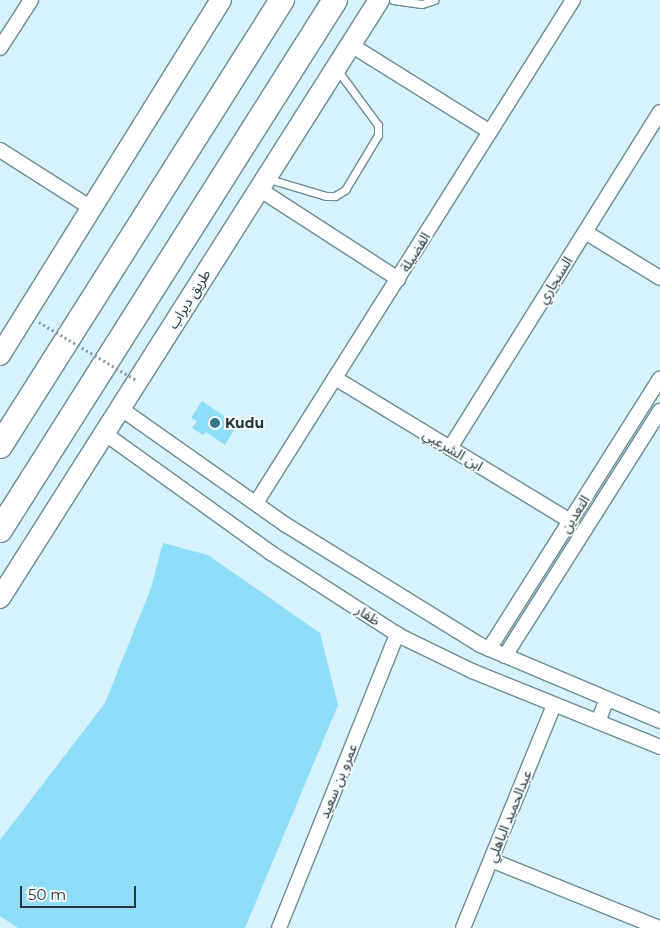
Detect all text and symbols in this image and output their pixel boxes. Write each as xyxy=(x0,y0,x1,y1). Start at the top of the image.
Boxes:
street label: الفضيلة xyxy=(396,229,434,275)
street label: السنجاري xyxy=(534,253,576,307)
street label: طريق ديراب xyxy=(164,266,214,332)
place label: Kudu xyxy=(225,415,264,431)
marker: Kudu xyxy=(209,417,221,429)
street label: ابن الشرعبي xyxy=(420,425,486,475)
street label: التعدين xyxy=(557,492,593,536)
street label: ظفار xyxy=(353,601,383,629)
street label: عمرو بن سعيد xyxy=(315,741,361,821)
street label: عبدالحميد الباهلي xyxy=(483,767,535,865)
scale bar xyxy=(22,876,139,908)
text: 50 m xyxy=(28,885,66,904)

